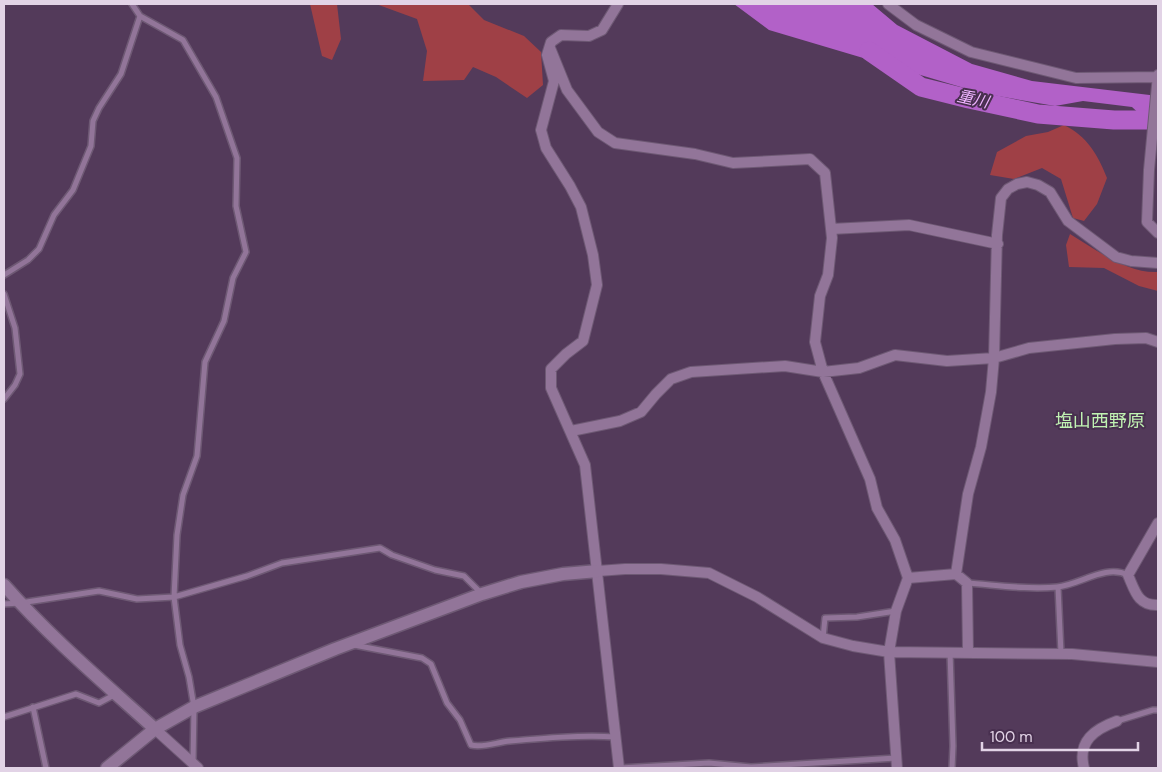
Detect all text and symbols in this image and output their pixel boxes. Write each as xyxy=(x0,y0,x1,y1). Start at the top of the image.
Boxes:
water label: 重川 xyxy=(955,85,993,113)
district label: 塩山西野原 xyxy=(1055,409,1145,433)
scale bar xyxy=(982,720,1138,752)
text: 100 m xyxy=(990,727,1033,747)

